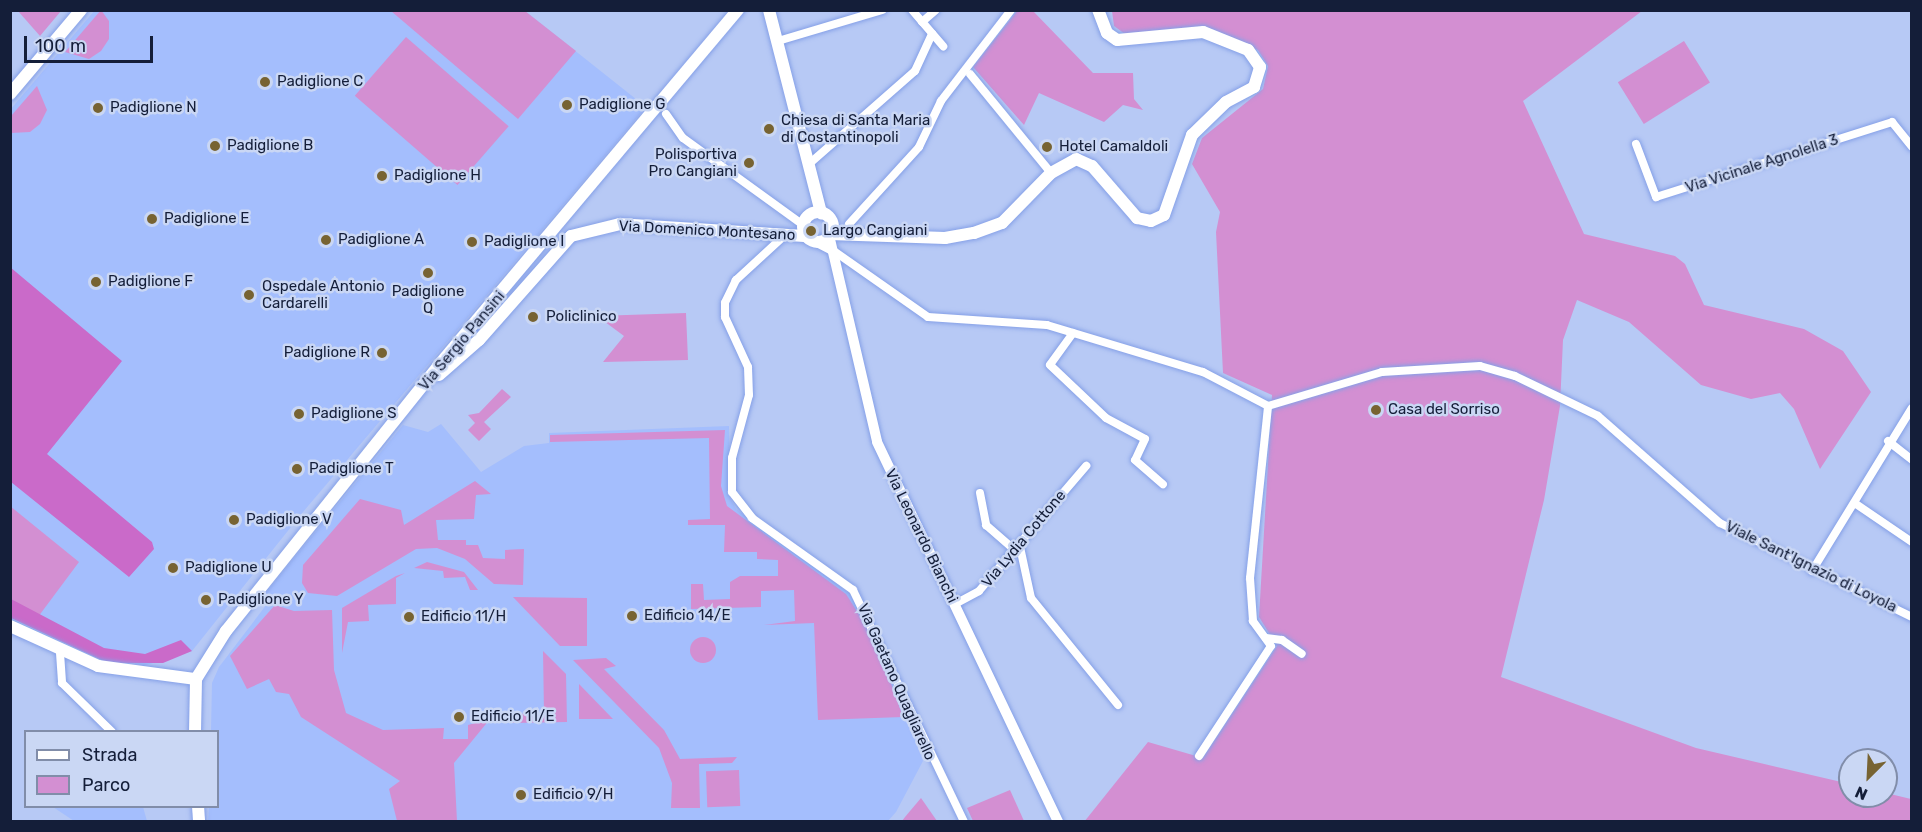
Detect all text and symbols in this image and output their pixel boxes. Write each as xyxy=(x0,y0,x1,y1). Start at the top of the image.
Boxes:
scale bar xyxy=(27,24,156,62)
text: 100 m xyxy=(35,35,86,57)
place label: Padiglione C xyxy=(277,73,363,91)
marker: Padiglione C xyxy=(258,75,272,89)
place label: Padiglione G xyxy=(579,96,666,114)
marker: Padiglione G xyxy=(560,98,574,112)
place label: Padiglione N xyxy=(110,99,197,117)
marker: Padiglione N xyxy=(91,101,105,115)
place label: Chiesa di Santa Maria di Costantinopoli xyxy=(781,111,930,146)
marker: Chiesa di Santa Maria di Costantinopoli xyxy=(762,122,776,136)
street label: Via Vicinale Agnolella 3 xyxy=(1683,131,1841,197)
place label: Padiglione B xyxy=(227,137,313,155)
place label: Hotel Camaldoli xyxy=(1059,138,1168,156)
marker: Padiglione B xyxy=(208,139,222,153)
marker: Hotel Camaldoli xyxy=(1040,140,1054,154)
place label: Polisportiva Pro Cangiani xyxy=(649,145,737,180)
marker: Polisportiva Pro Cangiani xyxy=(742,156,756,170)
place label: Padiglione H xyxy=(394,167,481,185)
marker: Padiglione H xyxy=(375,169,389,183)
place label: Padiglione E xyxy=(164,210,249,228)
marker: Padiglione E xyxy=(145,212,159,226)
street label: Via Domenico Montesano xyxy=(618,217,796,245)
place label: Largo Cangiani xyxy=(823,222,927,240)
marker: Largo Cangiani xyxy=(804,224,818,238)
place label: Padiglione A xyxy=(338,231,424,249)
marker: Padiglione A xyxy=(319,233,333,247)
place label: Padiglione I xyxy=(484,233,564,251)
marker: Padiglione I xyxy=(465,235,479,249)
marker: Padiglione Q xyxy=(421,266,435,280)
place label: Padiglione F xyxy=(108,273,193,291)
marker: Padiglione F xyxy=(89,275,103,289)
place label: Ospedale Antonio Cardarelli xyxy=(262,277,385,312)
place label: Padiglione Q xyxy=(392,282,464,317)
marker: Ospedale Antonio Cardarelli xyxy=(240,286,258,304)
street label: Via Sergio Pansini xyxy=(415,288,509,394)
marker: Policlinico xyxy=(524,308,542,326)
place label: Policlinico xyxy=(546,308,617,326)
place label: Padiglione R xyxy=(284,344,370,362)
marker: Padiglione R xyxy=(375,346,389,360)
place label: Casa del Sorriso xyxy=(1388,401,1500,419)
marker: Casa del Sorriso xyxy=(1369,403,1383,417)
place label: Padiglione S xyxy=(311,405,397,423)
marker: Padiglione S xyxy=(292,407,306,421)
place label: Padiglione T xyxy=(309,460,394,478)
marker: Padiglione T xyxy=(290,462,304,476)
street label: Via Leonardo Bianchi xyxy=(881,466,961,606)
street label: Via Lydia Cottone xyxy=(978,487,1070,591)
place label: Padiglione V xyxy=(246,511,332,529)
marker: Padiglione V xyxy=(227,513,241,527)
street label: Viale Sant'Ignazio di Loyola xyxy=(1722,518,1900,616)
place label: Padiglione U xyxy=(185,559,272,577)
marker: Padiglione U xyxy=(166,561,180,575)
place label: Padiglione Y xyxy=(218,591,304,609)
marker: Padiglione Y xyxy=(199,593,213,607)
street label: Via Gaetano Quagliarello xyxy=(853,601,939,763)
place label: Edificio 14/E xyxy=(644,607,731,625)
place label: Edificio 11/H xyxy=(421,608,506,626)
marker: Edificio 14/E xyxy=(625,609,639,623)
marker: Edificio 11/H xyxy=(402,610,416,624)
place label: Edificio 11/E xyxy=(471,708,555,726)
marker: Edificio 11/E xyxy=(452,710,466,724)
legend xyxy=(24,730,219,808)
text: Strada xyxy=(82,744,138,766)
north arrow xyxy=(1838,748,1898,808)
text: Parco xyxy=(82,774,130,796)
text: N xyxy=(1852,782,1870,804)
place label: Edificio 9/H xyxy=(533,786,614,804)
marker: Edificio 9/H xyxy=(514,788,528,802)

